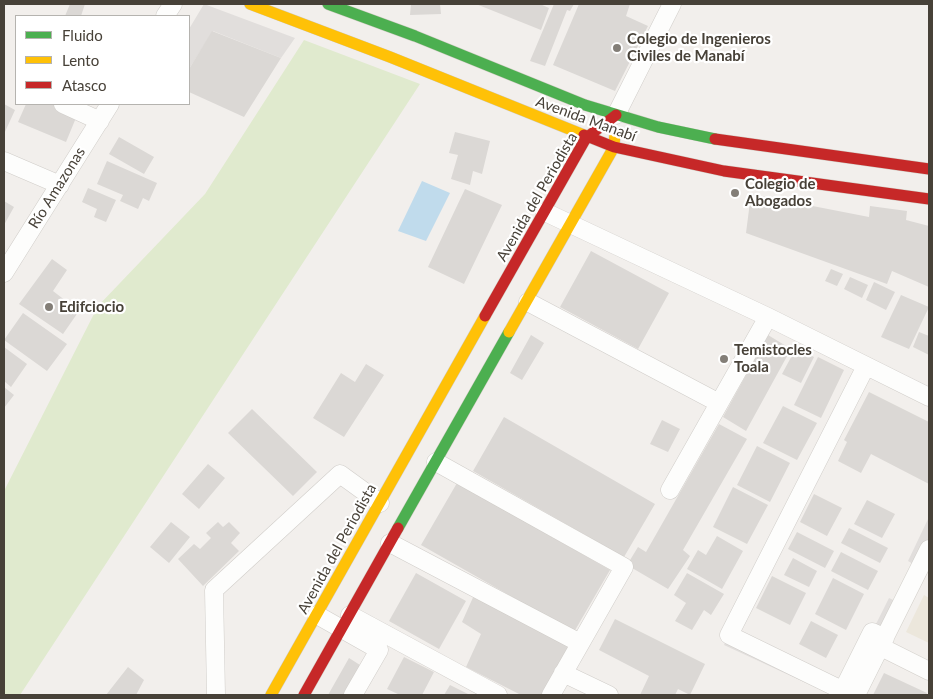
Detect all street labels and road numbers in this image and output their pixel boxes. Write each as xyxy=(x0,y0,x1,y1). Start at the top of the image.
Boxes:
street label: Avenida Manabí xyxy=(533,92,639,146)
street label: Avenida del Periodista xyxy=(493,129,581,265)
street label: Río Amazonas xyxy=(25,144,89,232)
street label: Avenida del Periodista xyxy=(294,481,380,617)

